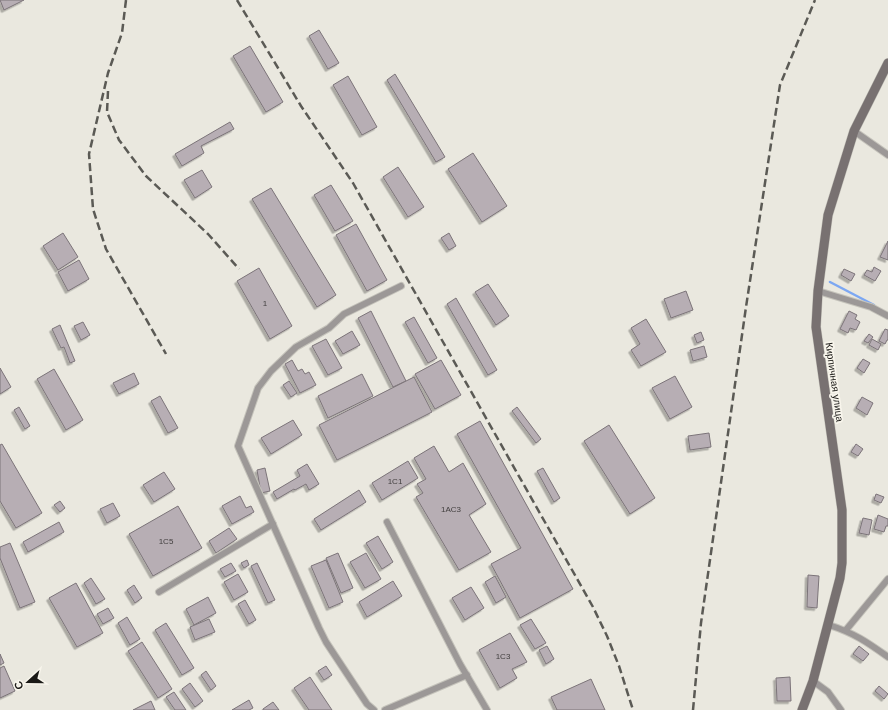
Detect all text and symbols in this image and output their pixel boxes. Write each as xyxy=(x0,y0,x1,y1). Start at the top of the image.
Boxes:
house number: 1 xyxy=(263,299,268,308)
street label: Кирпичная улица xyxy=(823,342,846,423)
house number: 1С1 xyxy=(388,477,403,486)
house number: 1АС3 xyxy=(441,505,461,514)
house number: 1С5 xyxy=(159,537,174,546)
house number: 1С3 xyxy=(496,652,511,661)
north arrow xyxy=(8,662,48,702)
text: С xyxy=(12,680,26,691)

